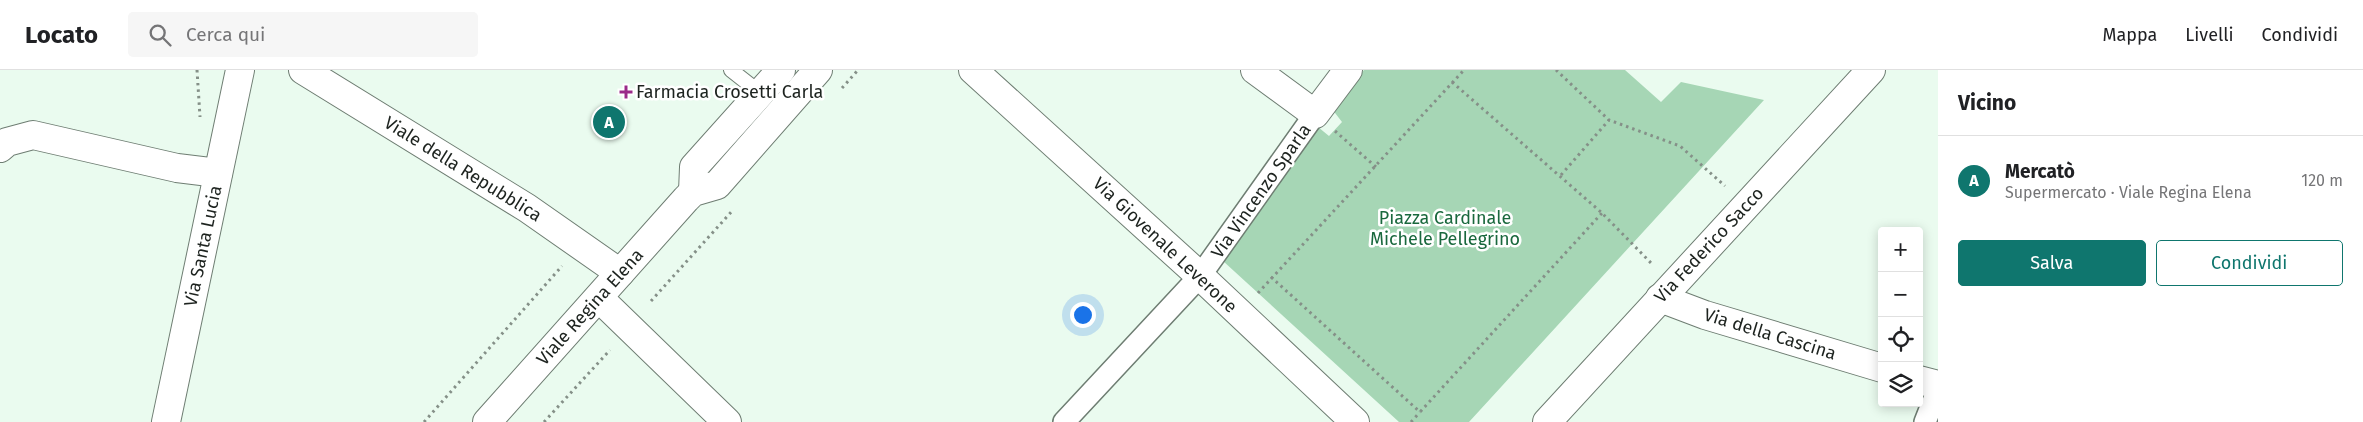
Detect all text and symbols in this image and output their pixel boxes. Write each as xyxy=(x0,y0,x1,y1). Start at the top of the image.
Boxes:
search box xyxy=(128,12,478,57)
text: Locato xyxy=(25,21,98,49)
icon: search xyxy=(146,21,174,49)
text: Cerca qui xyxy=(186,23,265,46)
text: Mappa xyxy=(2103,24,2157,46)
text: Livelli xyxy=(2185,24,2234,46)
text: Condividi xyxy=(2262,24,2338,46)
place label: Farmacia Crosetti Carla xyxy=(636,81,823,103)
marker: Farmacia Crosetti Carla xyxy=(620,86,632,98)
text: Vicino xyxy=(1958,90,2016,116)
pin: A xyxy=(593,103,625,141)
street label: Viale della Repubblica xyxy=(380,112,546,226)
street label: Via Vincenzo Sparla xyxy=(1206,120,1316,262)
text: Mercatò xyxy=(2005,160,2075,183)
text: A xyxy=(1969,171,1979,190)
text: 120 m xyxy=(2301,171,2343,190)
street label: Via Giovenale Leverone xyxy=(1088,172,1242,318)
street label: Via Santa Lucia xyxy=(179,183,227,309)
street label: Via Federico Sacco xyxy=(1650,183,1768,307)
text: Supermercato · Viale Regina Elena xyxy=(2005,183,2252,202)
park label: Piazza Cardinale Michele Pellegrino xyxy=(1370,207,1520,250)
map controls xyxy=(1878,227,1923,407)
button: + xyxy=(1878,227,1923,272)
button: Salva xyxy=(1958,240,2146,286)
button: Condividi xyxy=(2156,240,2343,286)
street label: Viale Regina Elena xyxy=(532,244,648,370)
button: − xyxy=(1878,272,1923,317)
your location xyxy=(1070,302,1096,328)
street label: Via della Cascina xyxy=(1701,303,1839,365)
button: locate xyxy=(1878,317,1923,362)
button: layers xyxy=(1878,362,1923,407)

